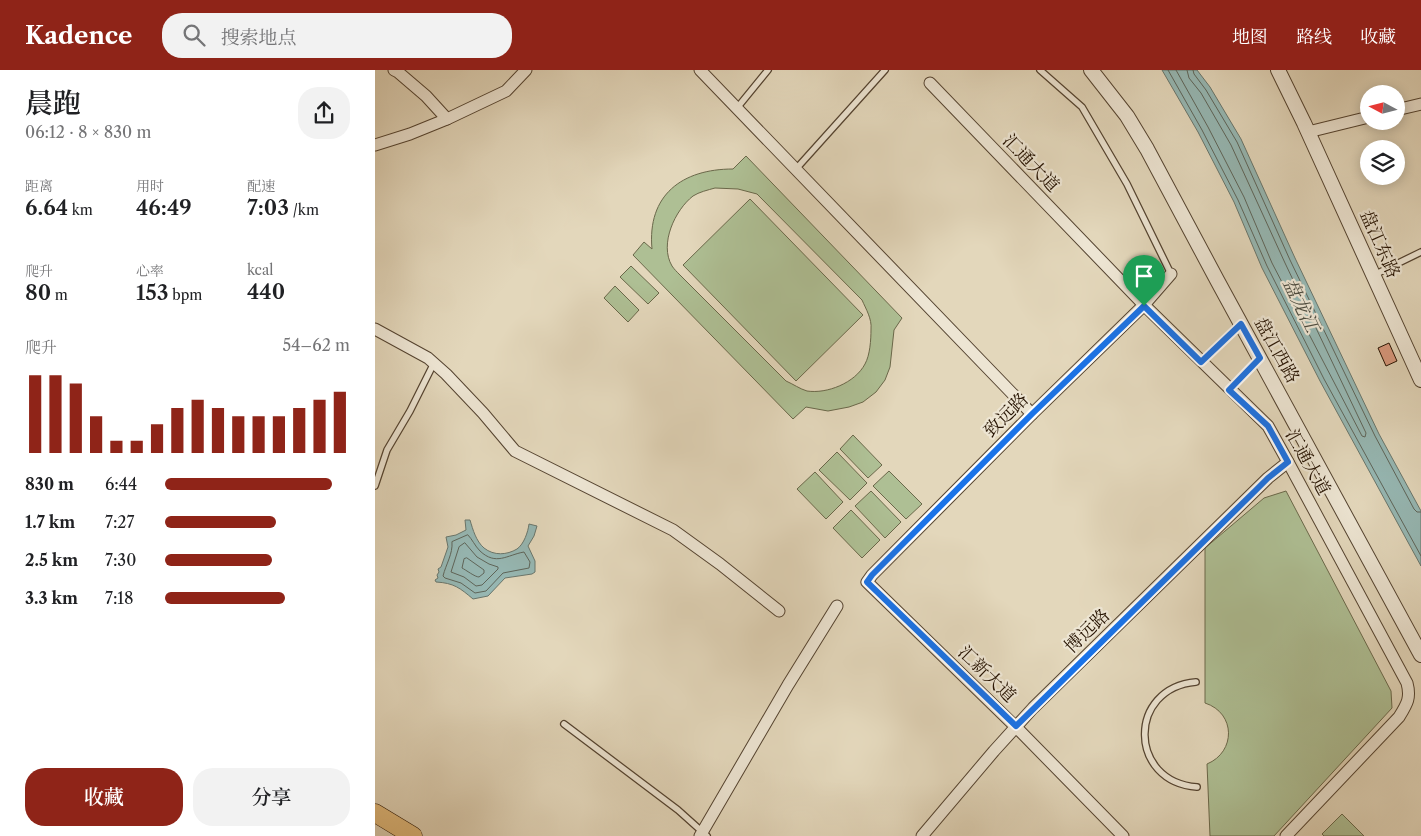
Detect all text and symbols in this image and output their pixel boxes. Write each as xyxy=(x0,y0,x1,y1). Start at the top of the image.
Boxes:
search box xyxy=(162,13,512,58)
text: Kadence xyxy=(25,21,132,50)
icon: search xyxy=(180,21,208,49)
text: 搜索地点 xyxy=(220,26,296,49)
text: 地图 xyxy=(1232,26,1268,48)
text: 路线 xyxy=(1296,26,1332,48)
text: 收藏 xyxy=(1360,26,1396,48)
north arrow xyxy=(1360,85,1405,130)
map controls xyxy=(1360,85,1405,185)
text: 晨跑 xyxy=(25,86,81,120)
button: share xyxy=(298,87,350,139)
text: 06:12 · 8 × 830 m xyxy=(25,122,151,142)
street label: 汇通大道 xyxy=(998,129,1064,197)
button: layers xyxy=(1360,140,1405,185)
text: 距离 xyxy=(25,177,53,195)
text: 用时 xyxy=(136,177,164,195)
text: 配速 xyxy=(247,177,275,195)
text: 6.64 xyxy=(25,195,68,220)
text: 46:49 xyxy=(136,195,192,220)
text: 7:03 xyxy=(247,195,289,220)
text: km xyxy=(68,201,93,219)
text: /km xyxy=(289,201,319,219)
street label: 盘江东路 xyxy=(1355,207,1405,281)
pin xyxy=(1123,255,1165,306)
text: kcal xyxy=(247,261,273,279)
text: 爬升 xyxy=(25,262,53,280)
text: 心率 xyxy=(136,262,164,280)
icon: arrive xyxy=(1130,262,1158,290)
water label: 盘龙江 xyxy=(1278,274,1325,338)
text: 440 xyxy=(247,279,285,304)
text: 80 xyxy=(25,280,51,305)
text: 153 xyxy=(136,280,169,305)
text: m xyxy=(51,286,68,304)
text: bpm xyxy=(169,286,202,304)
street label: 盘江西路 xyxy=(1250,313,1304,387)
text: 54–62 m xyxy=(282,335,350,355)
text: 爬升 xyxy=(25,337,57,357)
street label: 致远路 xyxy=(979,388,1033,442)
street label: 汇通大道 xyxy=(1281,425,1335,499)
text: 830 m xyxy=(25,474,74,494)
text: 6:44 xyxy=(105,474,137,494)
text: 1.7 km xyxy=(25,512,75,532)
text: 7:27 xyxy=(105,512,134,532)
text: 2.5 km xyxy=(25,550,78,570)
text: 7:30 xyxy=(105,550,136,570)
text: 3.3 km xyxy=(25,588,78,608)
text: 7:18 xyxy=(105,588,134,608)
street label: 博远路 xyxy=(1060,604,1114,658)
street label: 汇新大道 xyxy=(953,641,1021,707)
button: 收藏 xyxy=(25,768,183,826)
button: 分享 xyxy=(193,768,350,826)

